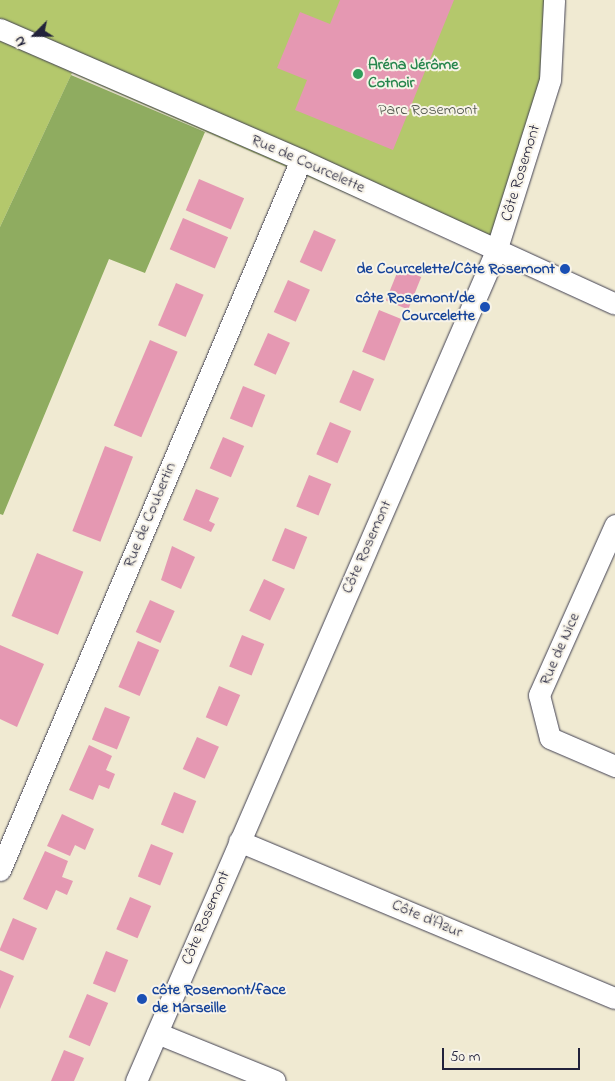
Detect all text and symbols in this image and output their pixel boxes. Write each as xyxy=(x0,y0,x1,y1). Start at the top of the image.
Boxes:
north arrow xyxy=(10,10,60,60)
text: N xyxy=(9,33,32,50)
place label: Aréna Jérôme Cotnoir xyxy=(368,55,458,93)
marker: Aréna Jérôme Cotnoir xyxy=(352,68,364,80)
park label: Parc Rosemont xyxy=(378,100,478,120)
street label: Côte Rosemont xyxy=(497,122,545,224)
street label: Rue de Courcelette xyxy=(248,130,368,198)
place label: de Courcelette/Côte Rosemont xyxy=(357,259,555,279)
marker: de Courcelette/Côte Rosemont xyxy=(559,263,571,275)
place label: côte Rosemont/de Courcelette xyxy=(355,288,475,326)
marker: côte Rosemont/de Courcelette xyxy=(479,301,491,313)
street label: Rue de Coubertin xyxy=(119,460,181,570)
street label: Côte Rosemont xyxy=(338,497,396,597)
street label: Rue de Nice xyxy=(536,610,584,688)
street label: Côte Rosemont xyxy=(178,868,234,968)
street label: Côte d'Azur xyxy=(389,896,465,942)
place label: côte Rosemont/face de Marseille xyxy=(152,980,286,1018)
marker: côte Rosemont/face de Marseille xyxy=(136,993,148,1005)
scale bar xyxy=(445,1038,582,1070)
text: 50 m xyxy=(450,1046,480,1068)

